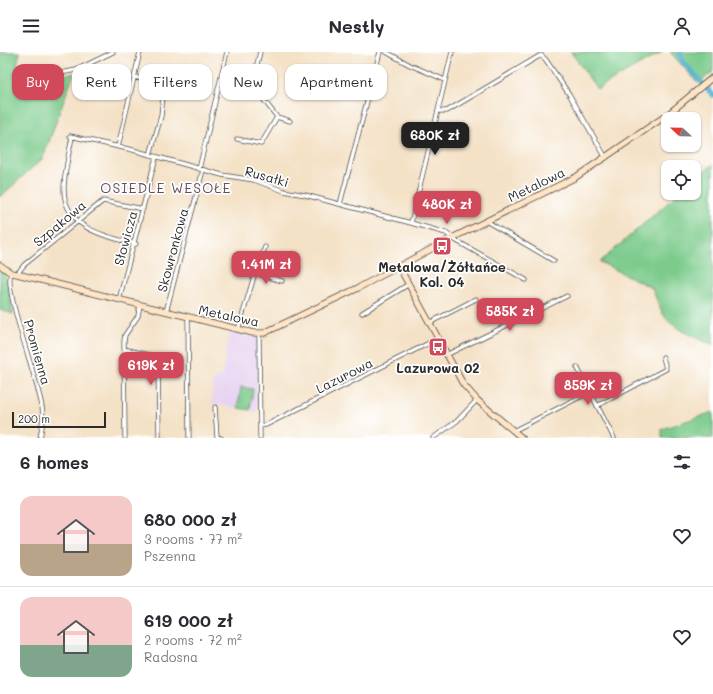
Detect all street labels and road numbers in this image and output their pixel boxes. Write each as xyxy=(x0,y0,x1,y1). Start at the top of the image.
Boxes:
street label: Rusałki xyxy=(243,162,291,190)
street label: Metalowa xyxy=(505,163,567,205)
street label: Szpakowa xyxy=(29,196,89,250)
street label: Skowronkowa xyxy=(153,206,191,294)
street label: Słowicza xyxy=(110,209,140,267)
street label: Metalowa xyxy=(197,300,261,330)
street label: Promienna xyxy=(21,317,55,387)
street label: Lazurowa xyxy=(313,353,375,397)

